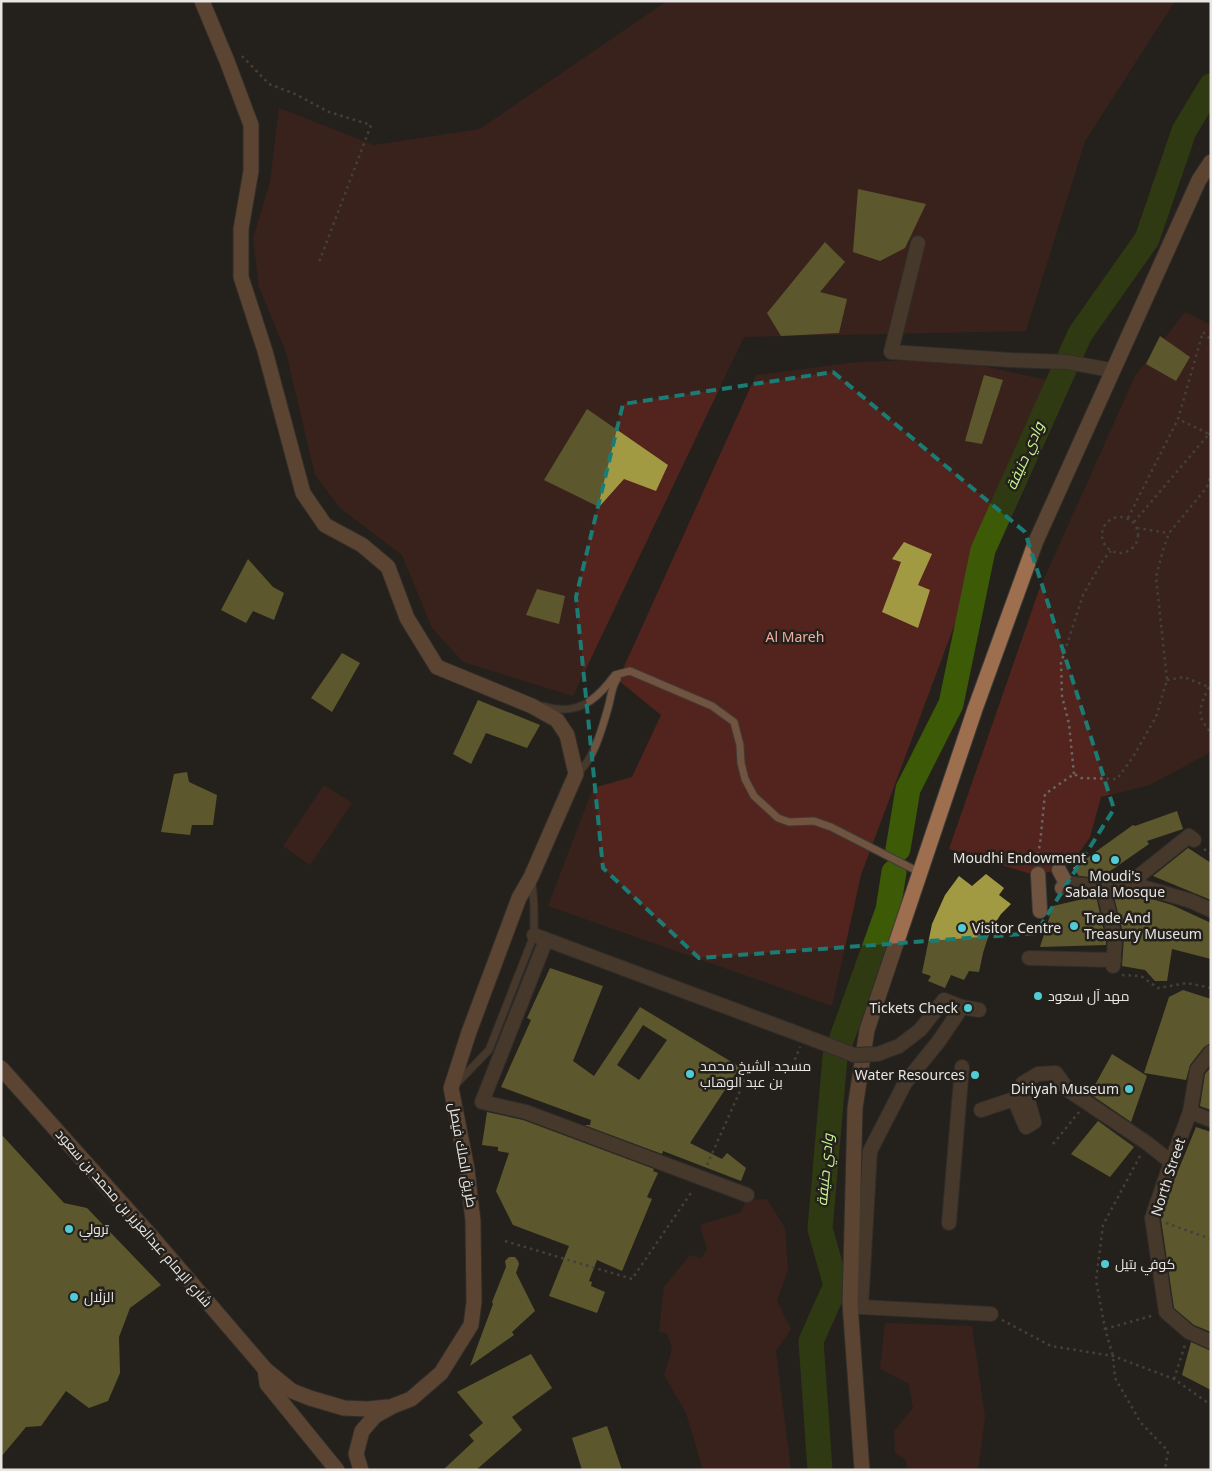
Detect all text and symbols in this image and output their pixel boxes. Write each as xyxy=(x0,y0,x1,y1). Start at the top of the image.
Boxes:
water label: وادي حنيفة xyxy=(1000,418,1051,494)
park label: Al Mareh xyxy=(766,627,824,646)
place label: Moudhi Endowment xyxy=(953,848,1086,867)
marker: Moudhi Endowment xyxy=(1090,852,1102,864)
marker: Moudi's Sabala Mosque xyxy=(1109,854,1121,866)
place label: Moudi's Sabala Mosque xyxy=(1065,866,1165,901)
place label: Trade And Treasury Museum xyxy=(1084,908,1202,943)
place label: Visitor Centre xyxy=(972,918,1061,937)
marker: Trade And Treasury Museum xyxy=(1068,920,1080,932)
marker: Visitor Centre xyxy=(956,922,968,934)
place label: مهد آل سعود xyxy=(1048,986,1129,1005)
marker: مهد آل سعود xyxy=(1032,990,1044,1002)
place label: Tickets Check xyxy=(870,998,959,1017)
marker: Tickets Check xyxy=(962,1002,974,1014)
place label: مسجد الشيخ محمد بن عبد الوهاب xyxy=(700,1056,811,1091)
place label: Water Resources xyxy=(855,1065,965,1084)
marker: مسجد الشيخ محمد بن عبد الوهاب xyxy=(684,1068,696,1080)
marker: Water Resources xyxy=(969,1069,981,1081)
place label: Diriyah Museum xyxy=(1011,1079,1119,1098)
marker: Diriyah Museum xyxy=(1123,1083,1135,1095)
street label: طريق الملك فيصل xyxy=(445,1101,482,1209)
street label: شارع الإمام عبدالعزيز بن محمد بن سعود xyxy=(51,1125,217,1311)
water label: وادي حنيفة xyxy=(811,1132,840,1207)
street label: North Street xyxy=(1146,1135,1189,1218)
place label: ترولي xyxy=(79,1219,109,1241)
marker: ترولي xyxy=(63,1223,75,1235)
place label: كوفي بتيل xyxy=(1115,1254,1175,1276)
marker: كوفي بتيل xyxy=(1099,1258,1111,1270)
place label: الزلّال xyxy=(84,1287,114,1306)
marker: الزلّال xyxy=(68,1291,80,1303)

